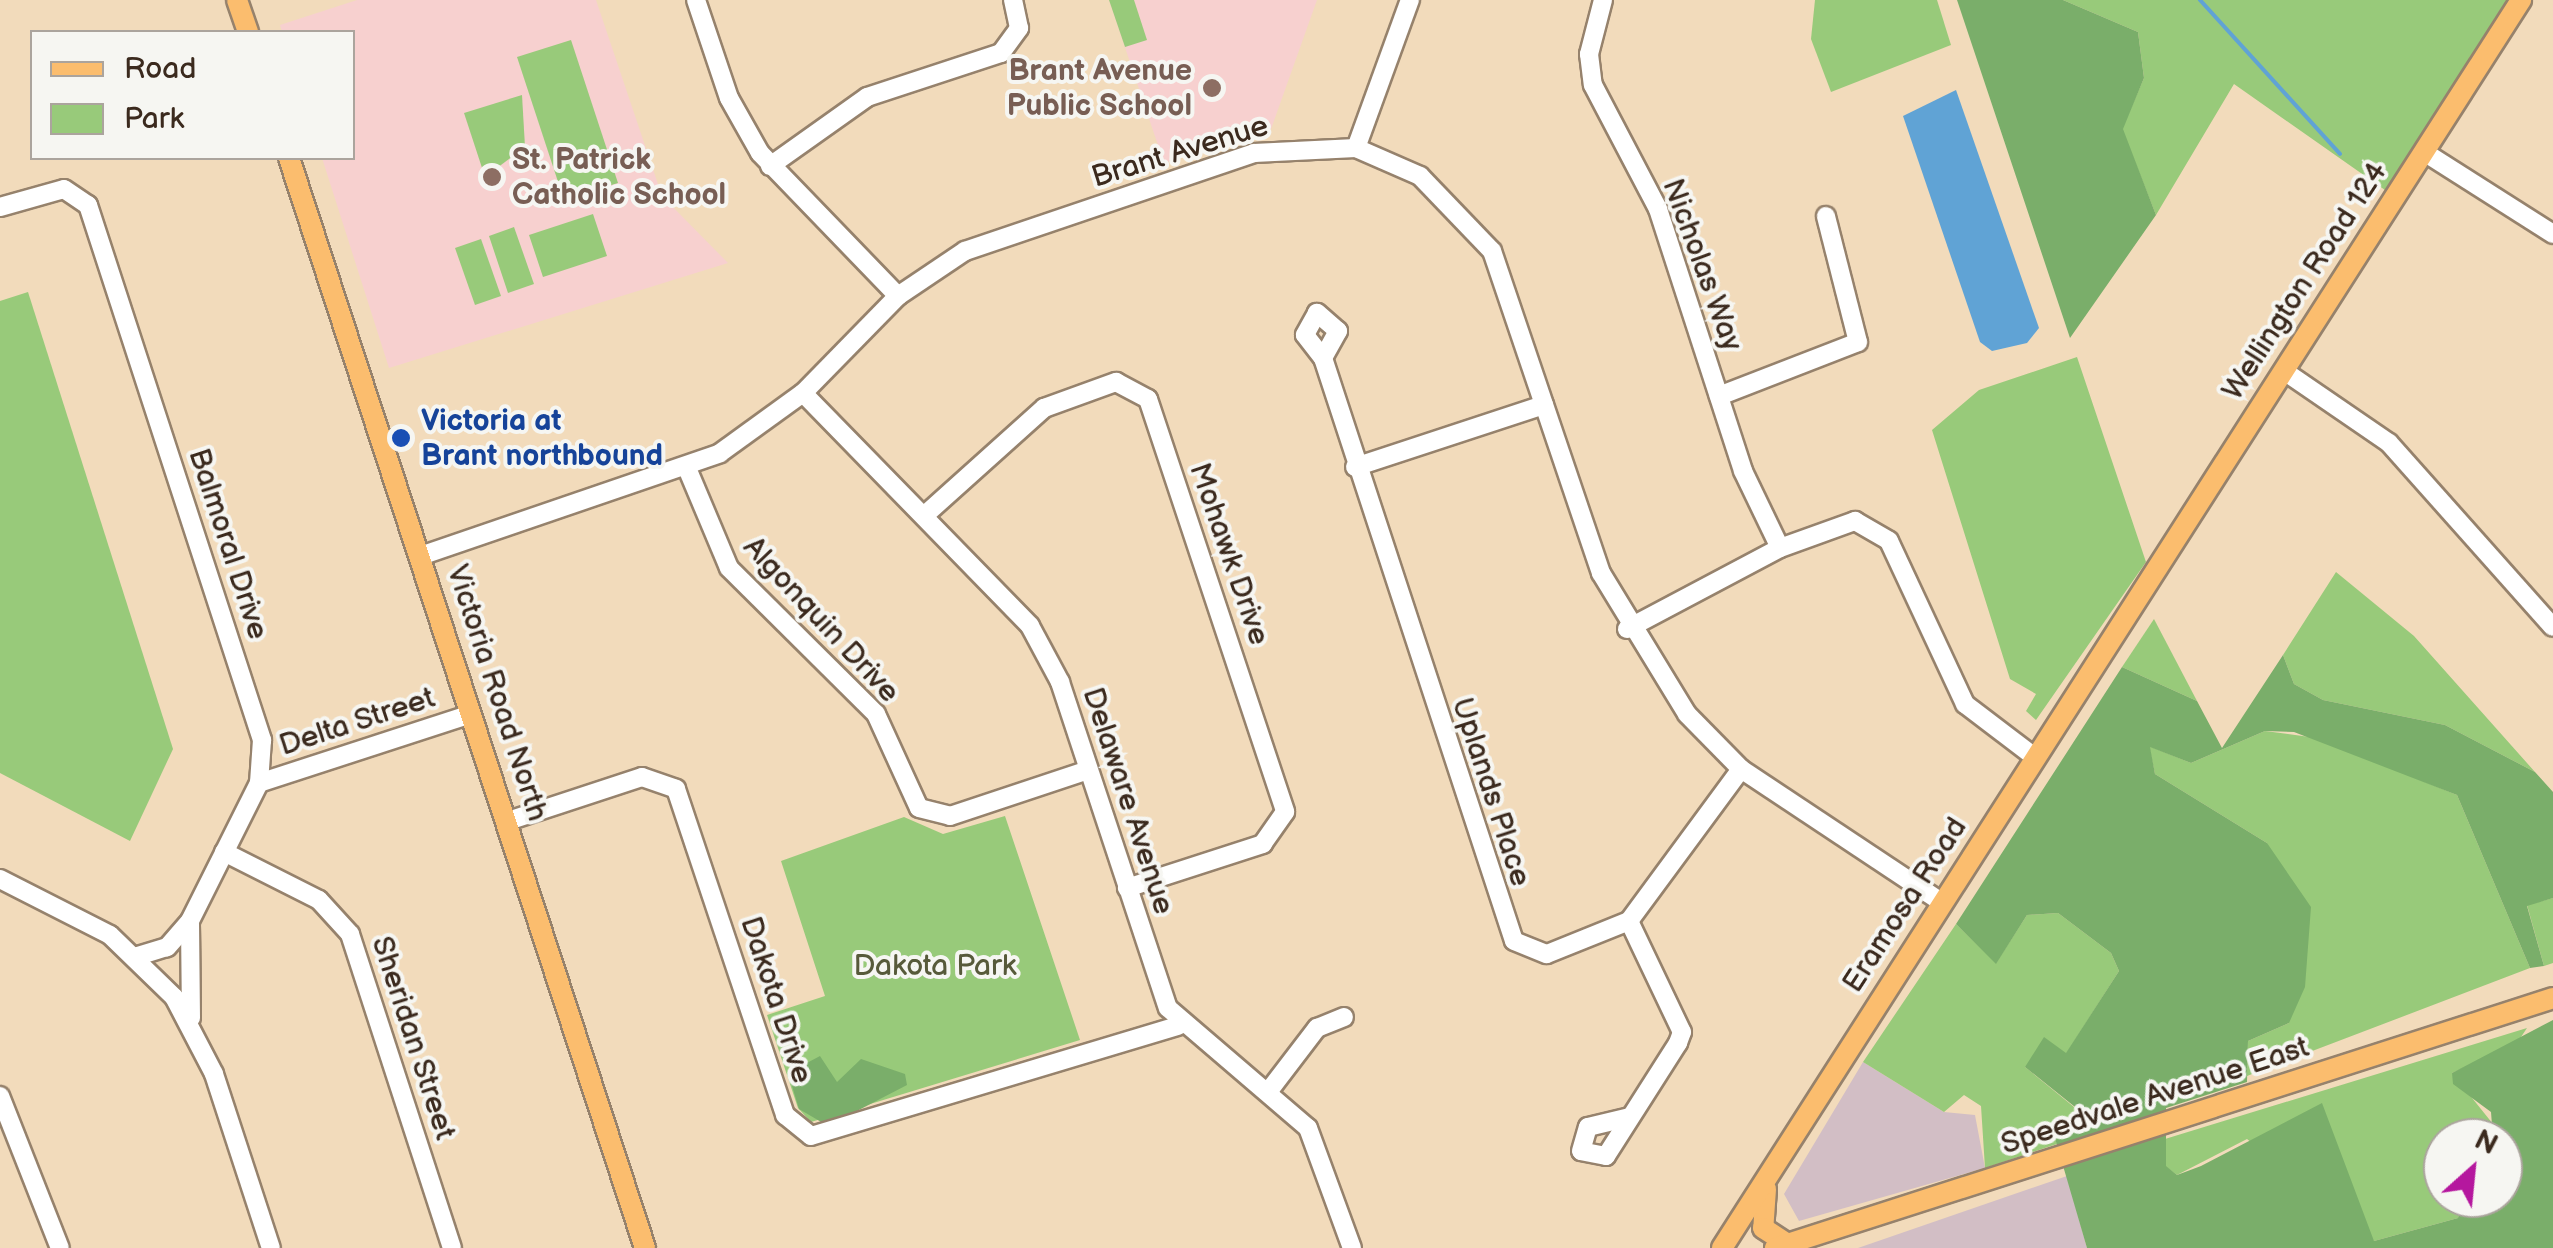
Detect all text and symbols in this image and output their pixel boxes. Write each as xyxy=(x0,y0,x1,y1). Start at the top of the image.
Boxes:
legend xyxy=(30,30,355,160)
text: Road xyxy=(124,51,197,87)
place label: Brant Avenue Public School xyxy=(1007,53,1192,124)
marker: Brant Avenue Public School xyxy=(1201,77,1223,99)
text: Park xyxy=(124,101,184,137)
street label: Brant Avenue xyxy=(1087,108,1273,196)
place label: St. Patrick Catholic School xyxy=(512,142,726,212)
street label: Wellington Road 124 xyxy=(2215,155,2395,407)
marker: St. Patrick Catholic School xyxy=(481,166,503,188)
street label: Nicholas Way xyxy=(1654,173,1750,357)
place label: Victoria at Brant northbound xyxy=(421,403,663,474)
marker: Victoria at Brant northbound xyxy=(390,427,412,449)
street label: Balmoral Drive xyxy=(180,444,276,644)
street label: Mohawk Drive xyxy=(1181,458,1277,650)
street label: Algonquin Drive xyxy=(735,530,907,710)
street label: Victoria Road North xyxy=(439,560,555,826)
street label: Delta Street xyxy=(275,680,439,764)
street label: Delaware Avenue xyxy=(1074,683,1182,919)
street label: Uplands Place xyxy=(1444,693,1538,891)
street label: Eramosa Road xyxy=(1835,811,1975,999)
street label: Dakota Drive xyxy=(732,912,820,1088)
street label: Sheridan Street xyxy=(363,932,463,1144)
park label: Dakota Park xyxy=(854,948,1016,984)
street label: Speedvale Avenue East xyxy=(1997,1029,2313,1163)
north arrow xyxy=(2423,1118,2523,1218)
text: N xyxy=(2469,1123,2503,1162)

